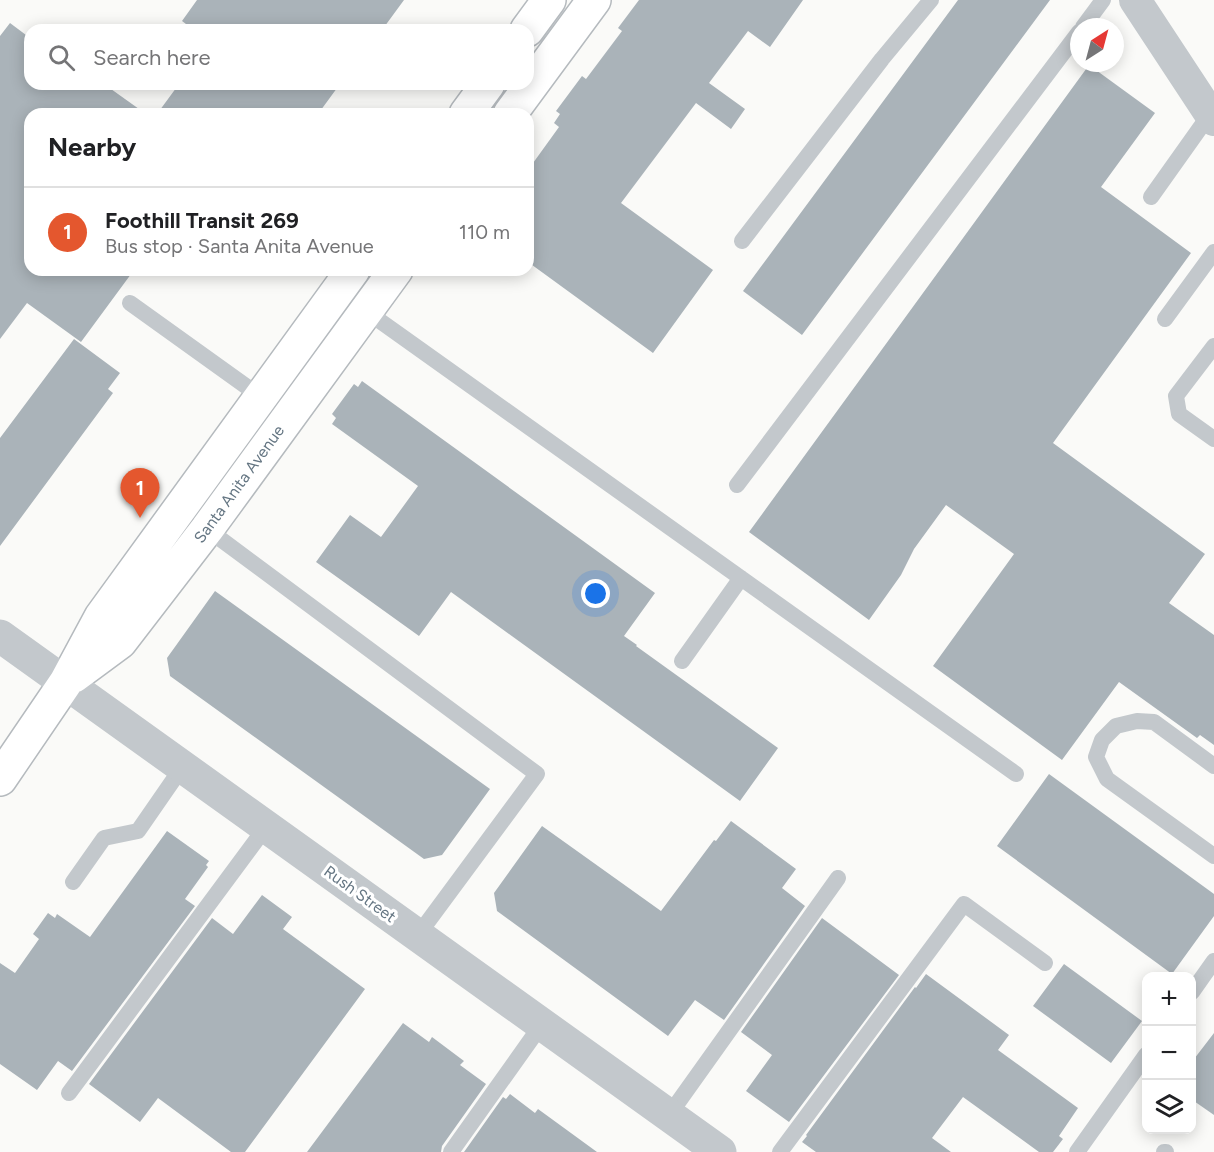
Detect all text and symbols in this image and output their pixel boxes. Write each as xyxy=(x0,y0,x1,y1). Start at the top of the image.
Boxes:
north arrow xyxy=(1070,18,1124,72)
search box xyxy=(24,24,534,90)
icon: search xyxy=(45,41,78,74)
text: Search here xyxy=(93,44,211,71)
text: Nearby xyxy=(48,131,136,163)
text: Foothill Transit 269 xyxy=(105,207,299,234)
text: 1 xyxy=(63,220,72,244)
text: 110 m xyxy=(459,220,510,244)
text: Bus stop · Santa Anita Avenue xyxy=(105,234,374,258)
street label: Santa Anita Avenue xyxy=(190,421,288,547)
pin: 1 xyxy=(120,468,160,518)
your location xyxy=(581,579,610,608)
street label: Rush Street xyxy=(320,862,400,926)
map controls xyxy=(1142,972,1196,1134)
button: + xyxy=(1142,972,1196,1026)
button: − xyxy=(1142,1026,1196,1080)
button: layers xyxy=(1142,1080,1196,1134)

